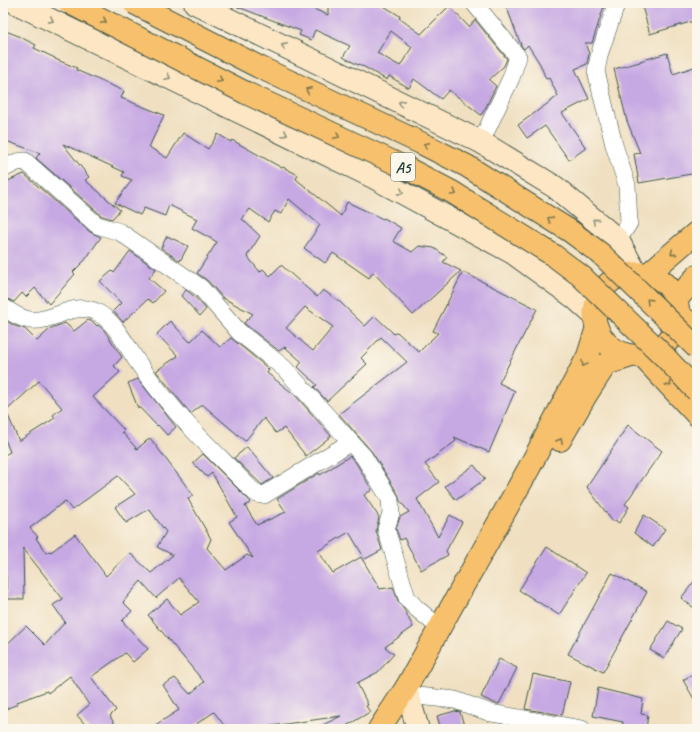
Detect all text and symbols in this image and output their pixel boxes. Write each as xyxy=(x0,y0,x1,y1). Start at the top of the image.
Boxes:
one-way arrow xyxy=(47,15,54,23)
one-way arrow xyxy=(100,16,108,23)
one-way arrow xyxy=(281,44,289,51)
one-way arrow xyxy=(164,72,171,80)
one-way arrow xyxy=(216,75,224,82)
one-way arrow xyxy=(305,87,313,95)
one-way arrow xyxy=(398,100,406,108)
one-way arrow xyxy=(280,129,288,137)
one-way arrow xyxy=(333,131,341,139)
one-way arrow xyxy=(422,143,430,150)
road number: A5 xyxy=(391,153,415,181)
one-way arrow xyxy=(397,188,404,195)
one-way arrow xyxy=(450,189,457,196)
one-way arrow xyxy=(547,216,554,223)
one-way arrow xyxy=(593,219,600,226)
one-way arrow xyxy=(670,249,677,256)
one-way arrow xyxy=(646,298,654,306)
one-way arrow xyxy=(581,360,589,367)
one-way arrow xyxy=(664,379,672,387)
one-way arrow xyxy=(556,437,563,445)

